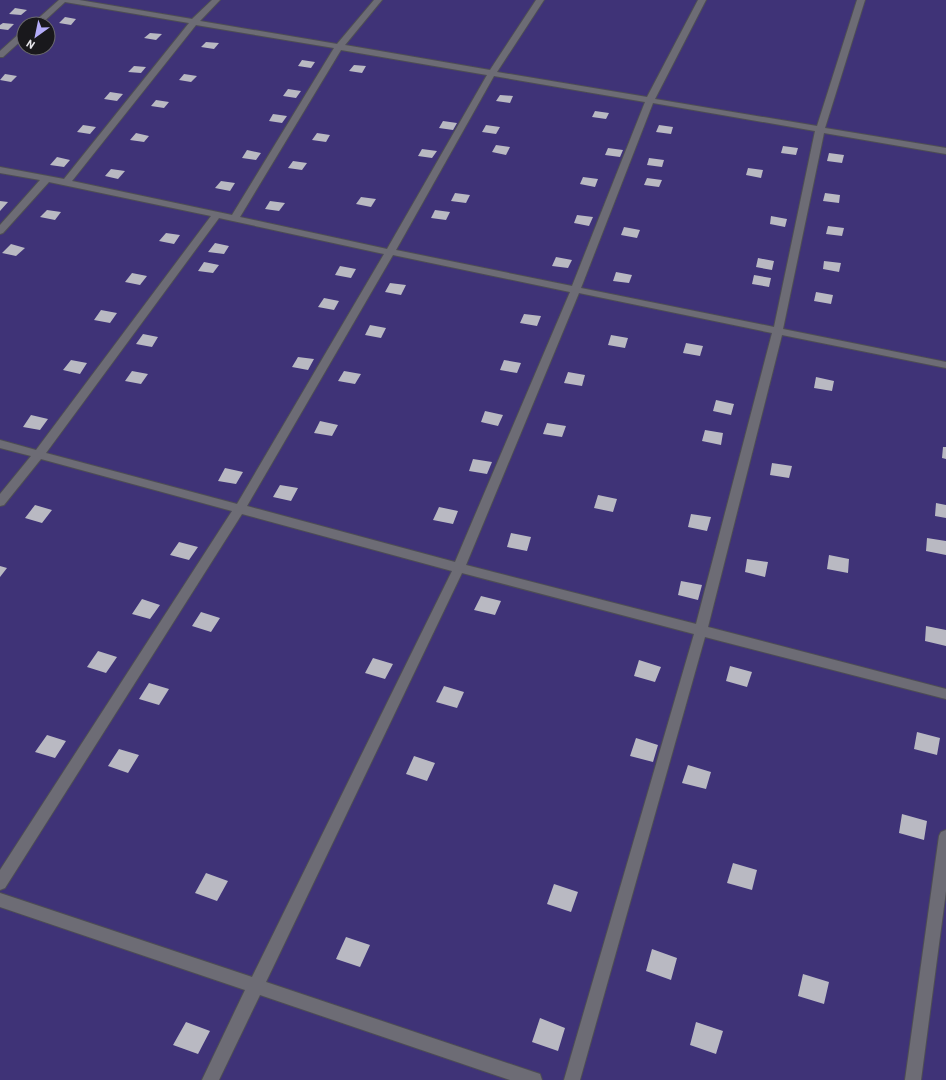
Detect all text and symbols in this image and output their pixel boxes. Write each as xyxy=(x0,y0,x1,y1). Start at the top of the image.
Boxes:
north arrow xyxy=(16,16,56,56)
text: N xyxy=(24,37,37,52)

